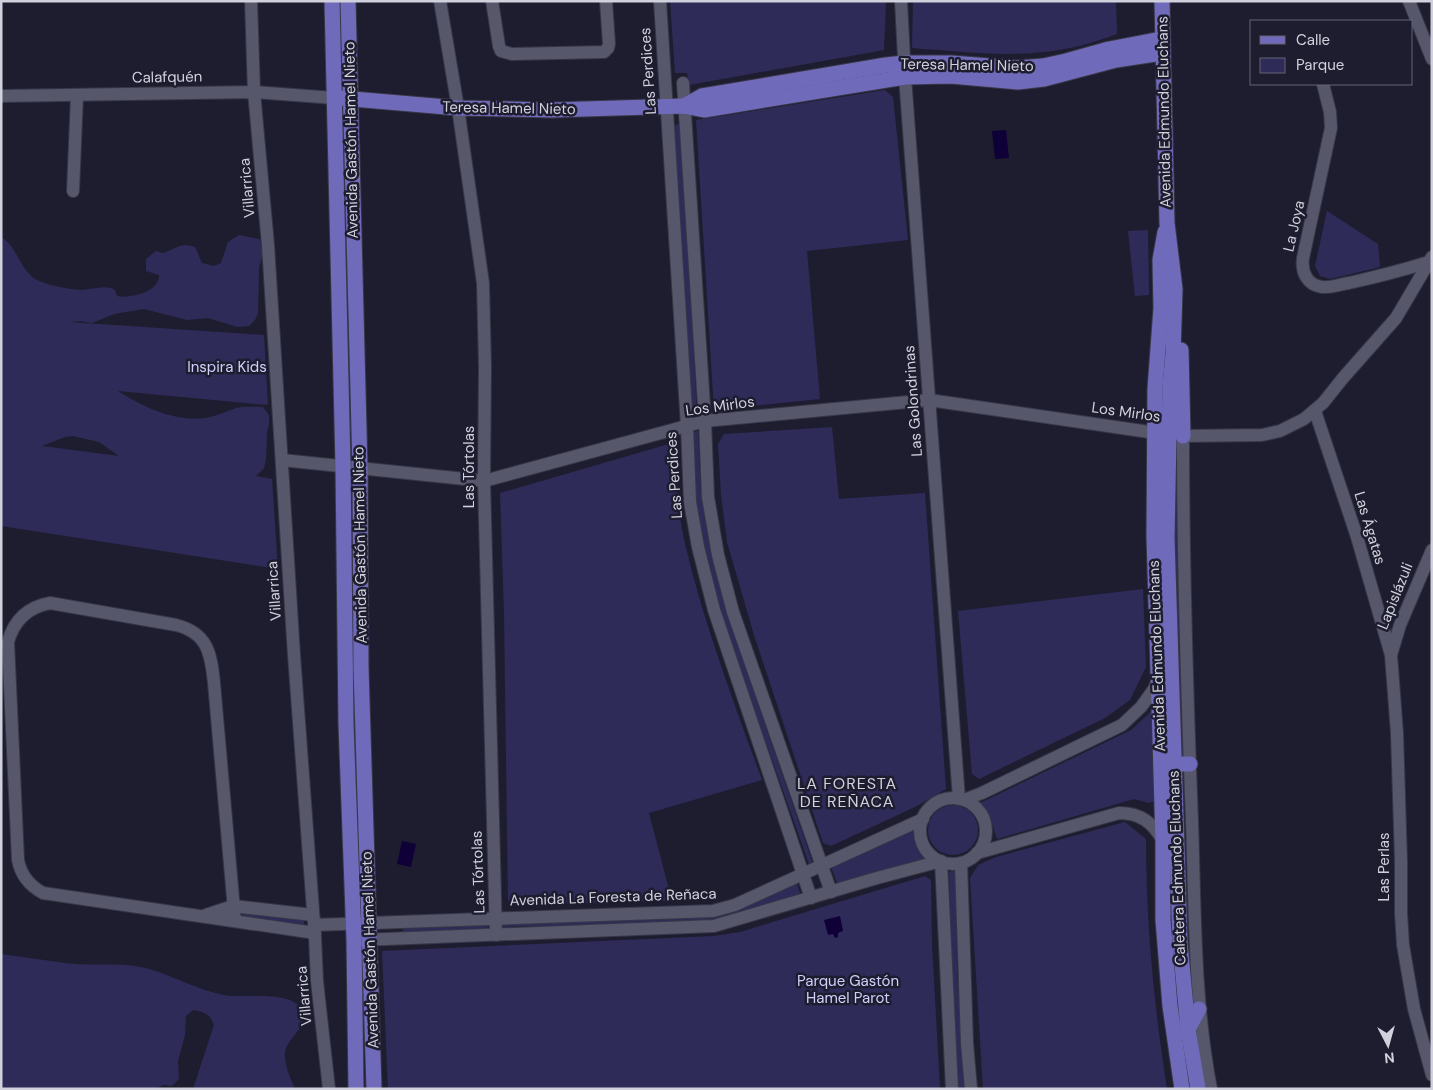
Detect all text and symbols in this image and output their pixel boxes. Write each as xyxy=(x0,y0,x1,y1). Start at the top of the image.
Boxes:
street label: Avenida Edmundo Eluchans xyxy=(1152,16,1176,208)
legend xyxy=(1250,20,1413,85)
street label: Las Perdices xyxy=(635,27,661,115)
text: Calle xyxy=(1296,30,1330,50)
street label: Avenida Gastón Hamel Nieto xyxy=(339,41,363,239)
street label: Teresa Hamel Nieto xyxy=(900,54,1034,76)
text: Parque xyxy=(1296,55,1344,75)
street label: Calafquén xyxy=(132,66,202,88)
street label: Teresa Hamel Nieto xyxy=(442,97,576,119)
street label: Villarrica xyxy=(234,157,260,219)
street label: La Joya xyxy=(1278,198,1310,254)
street label: Las Golondrinas xyxy=(899,345,927,457)
park label: Inspira Kids xyxy=(187,357,267,377)
street label: Los Mirlos xyxy=(684,391,756,421)
street label: Los Mirlos xyxy=(1090,397,1162,427)
street label: Las Tórtolas xyxy=(459,426,479,508)
street label: Las Perdices xyxy=(661,431,687,519)
street label: Avenida Gastón Hamel Nieto xyxy=(348,446,372,644)
street label: Las Ágatas xyxy=(1349,489,1391,567)
street label: Villarrica xyxy=(262,560,286,622)
street label: Avenida Edmundo Eluchans xyxy=(1144,560,1170,752)
street label: Lapislázuli xyxy=(1373,560,1417,632)
street label: Caletera Edmundo Eluchans xyxy=(1164,770,1190,966)
district label: LA FORESTA DE REÑACA xyxy=(797,773,897,812)
street label: Las Tórtolas xyxy=(467,830,489,914)
street label: Las Perlas xyxy=(1374,833,1394,901)
street label: Avenida Gastón Hamel Nieto xyxy=(357,851,383,1049)
street label: Avenida La Foresta de Reñaca xyxy=(509,883,717,911)
street label: Villarrica xyxy=(291,965,317,1027)
park label: Parque Gastón Hamel Parot xyxy=(797,971,899,1008)
north arrow xyxy=(1363,1020,1413,1070)
text: N xyxy=(1383,1048,1395,1067)

